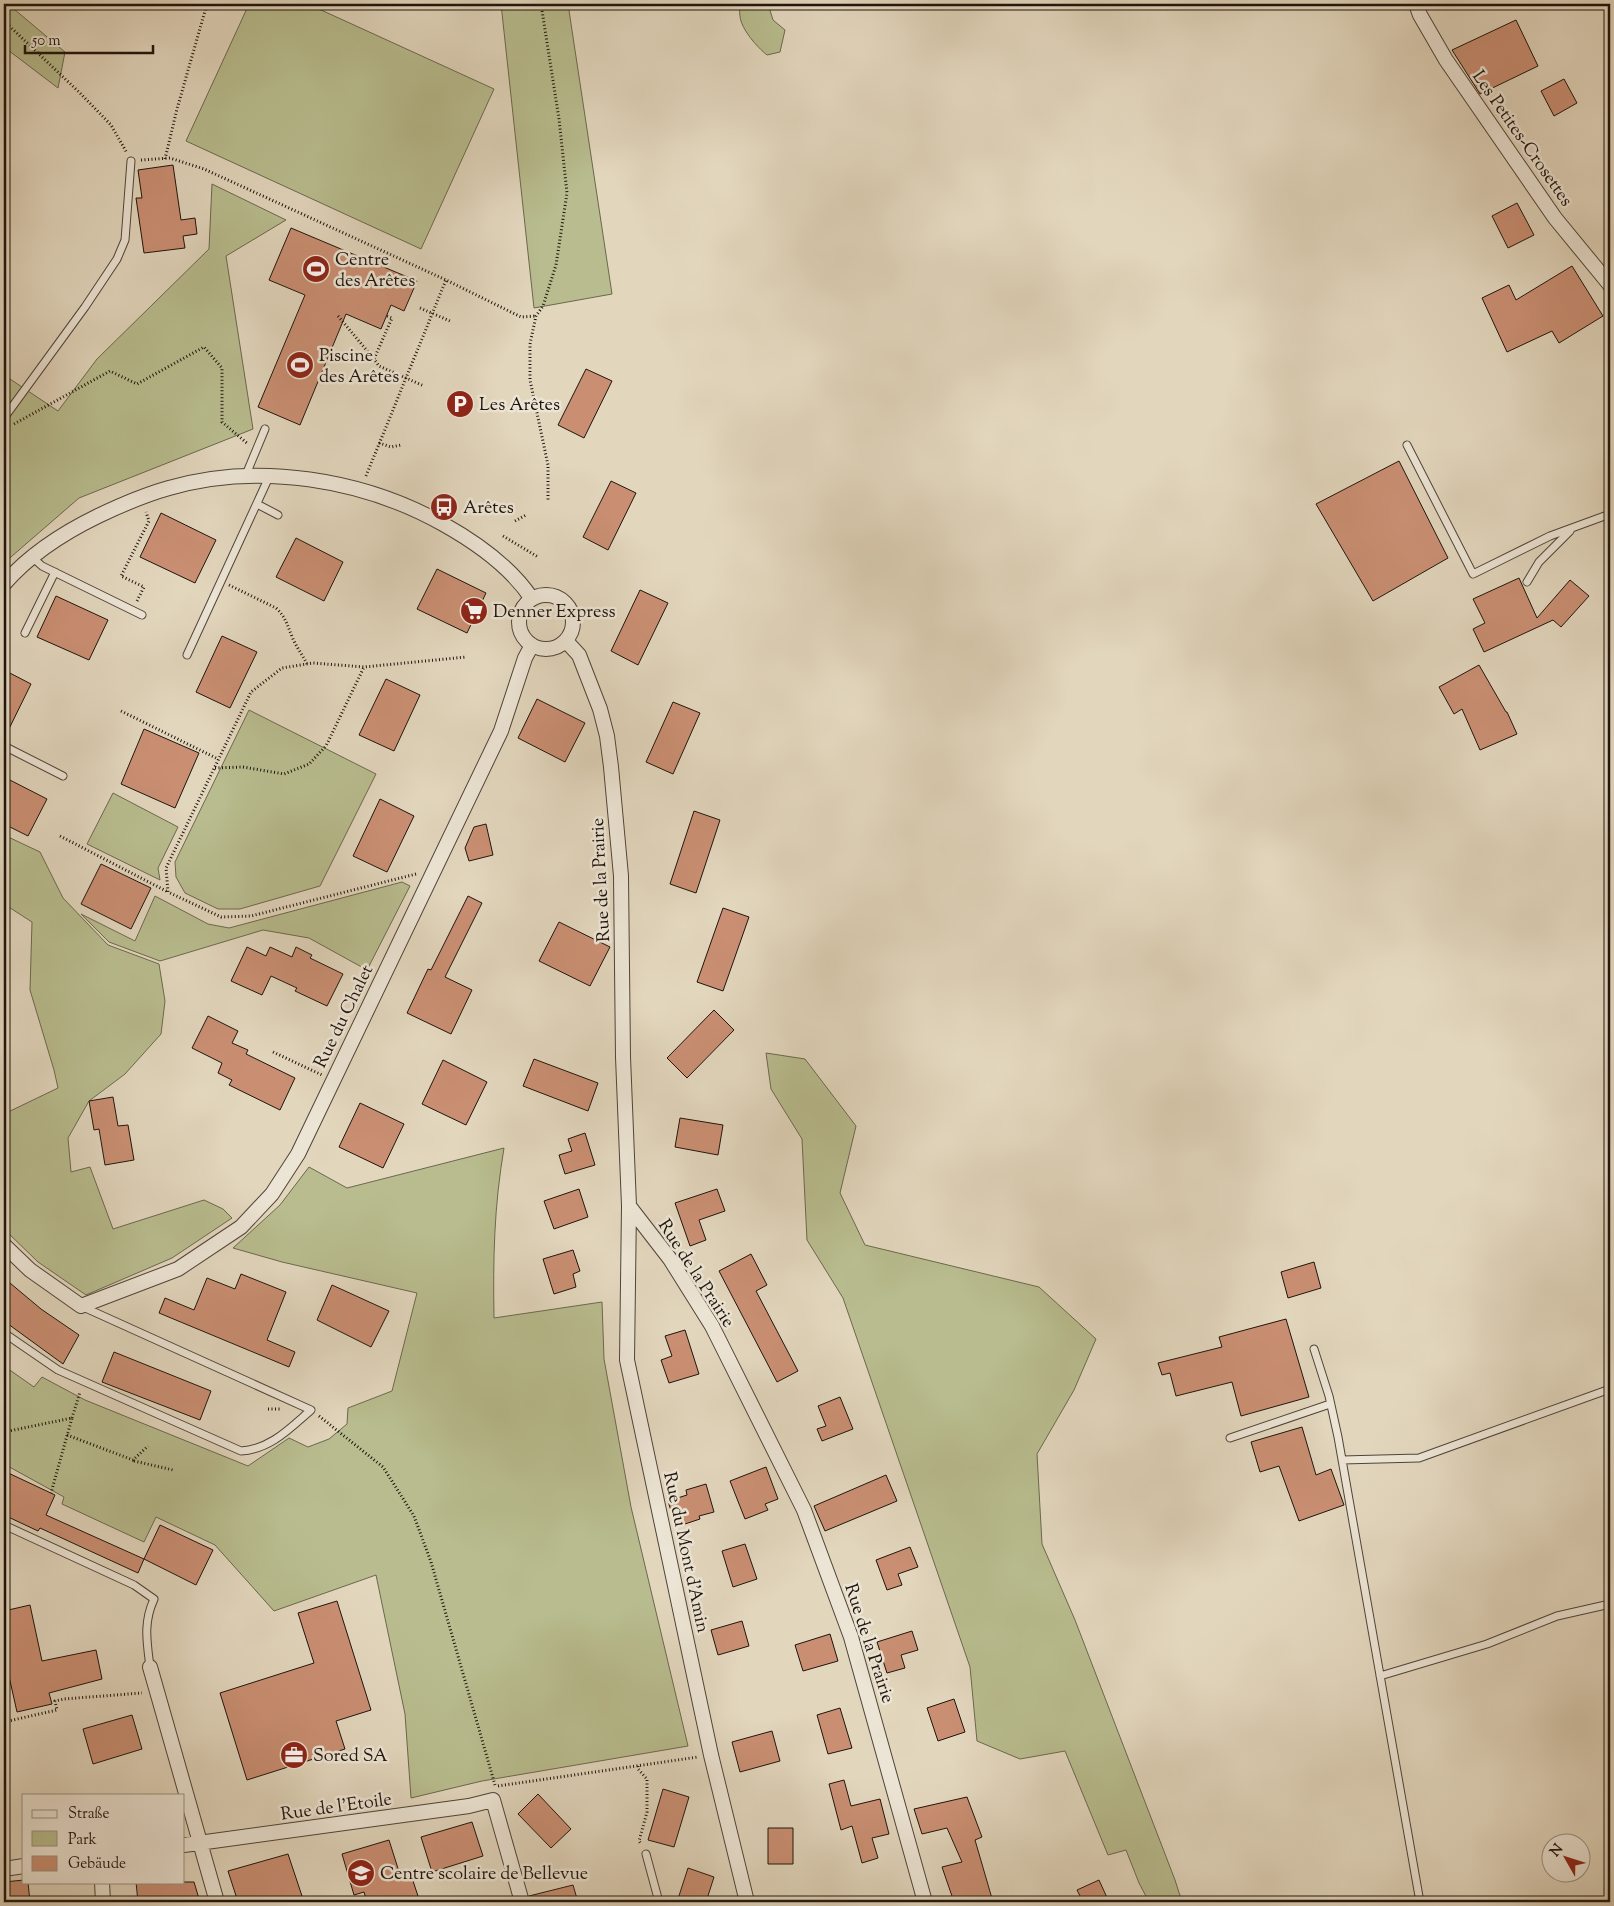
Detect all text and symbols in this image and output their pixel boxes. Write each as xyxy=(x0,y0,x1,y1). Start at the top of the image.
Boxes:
scale bar xyxy=(25,22,152,54)
text: 50 m xyxy=(31,31,61,52)
street label: Les Petites-Crosettes xyxy=(1465,66,1578,212)
place label: Centre des Arêtes xyxy=(335,248,415,295)
sports icon: Centre des Arêtes xyxy=(301,254,331,284)
place label: Piscine des Arêtes xyxy=(319,344,399,391)
sports icon: Piscine des Arêtes xyxy=(285,350,315,380)
parking icon: Les Arêtes xyxy=(445,389,475,419)
place label: Les Arêtes xyxy=(479,393,560,419)
bus stop icon: Arêtes xyxy=(429,492,459,522)
place label: Arêtes xyxy=(463,496,514,522)
supermarket icon: Denner Express xyxy=(459,596,489,626)
place label: Denner Express xyxy=(493,600,616,626)
street label: Rue de la Prairie xyxy=(586,817,618,943)
street label: Rue du Chalet xyxy=(309,961,381,1073)
street label: Rue de la Prairie xyxy=(651,1215,740,1333)
street label: Rue du Mont d'Amin xyxy=(655,1470,715,1636)
street label: Rue de la Prairie xyxy=(836,1580,900,1707)
office icon: Sored SA xyxy=(279,1740,309,1770)
place label: Sored SA xyxy=(313,1744,388,1770)
street label: Rue de l'Etoile xyxy=(279,1787,394,1829)
legend xyxy=(22,1794,185,1884)
text: Straße xyxy=(68,1804,110,1825)
text: Park xyxy=(68,1830,97,1851)
north arrow xyxy=(1542,1834,1592,1884)
text: N xyxy=(1546,1840,1569,1862)
text: Gebäude xyxy=(68,1854,126,1875)
school or university icon: Centre scolaire de Bellevue xyxy=(346,1858,376,1888)
place label: Centre scolaire de Bellevue xyxy=(380,1862,588,1888)

